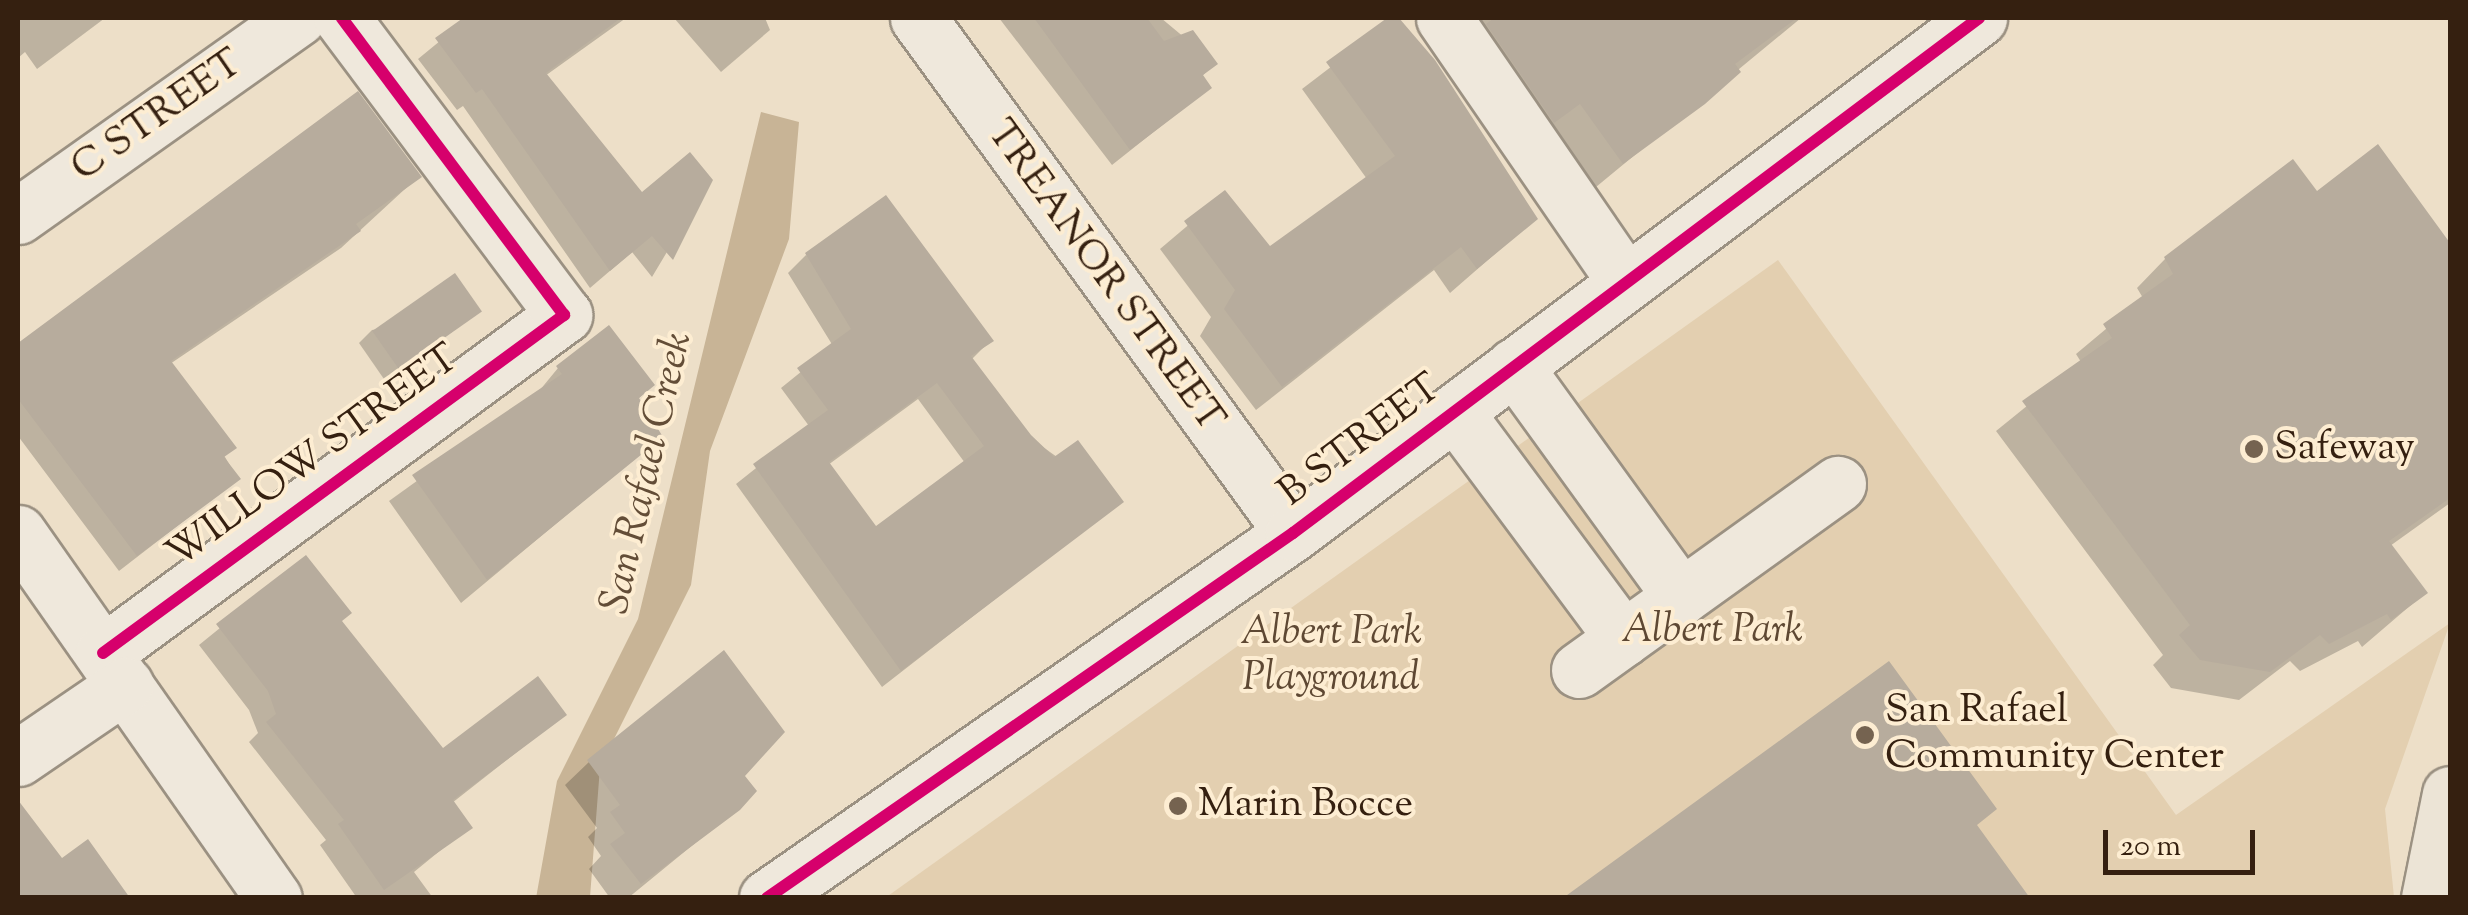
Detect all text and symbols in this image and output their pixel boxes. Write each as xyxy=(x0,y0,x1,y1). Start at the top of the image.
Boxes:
street label: C STREET xyxy=(63,41,253,193)
street label: TREANOR STREET xyxy=(975,112,1233,442)
water label: San Rafael Creek xyxy=(591,327,705,619)
street label: WILLOW STREET xyxy=(159,336,469,580)
street label: B STREET xyxy=(1270,365,1452,519)
place label: Safeway xyxy=(2274,425,2415,473)
marker: Safeway xyxy=(2243,438,2265,460)
park label: Albert Park xyxy=(1621,608,1803,656)
park label: Albert Park Playground xyxy=(1240,610,1422,704)
place label: San Rafael Community Center xyxy=(1885,688,2224,782)
marker: San Rafael Community Center xyxy=(1854,724,1876,746)
place label: Marin Bocce xyxy=(1198,782,1413,830)
marker: Marin Bocce xyxy=(1167,795,1189,817)
scale bar xyxy=(2108,810,2260,872)
text: 20 m xyxy=(2120,826,2181,869)

